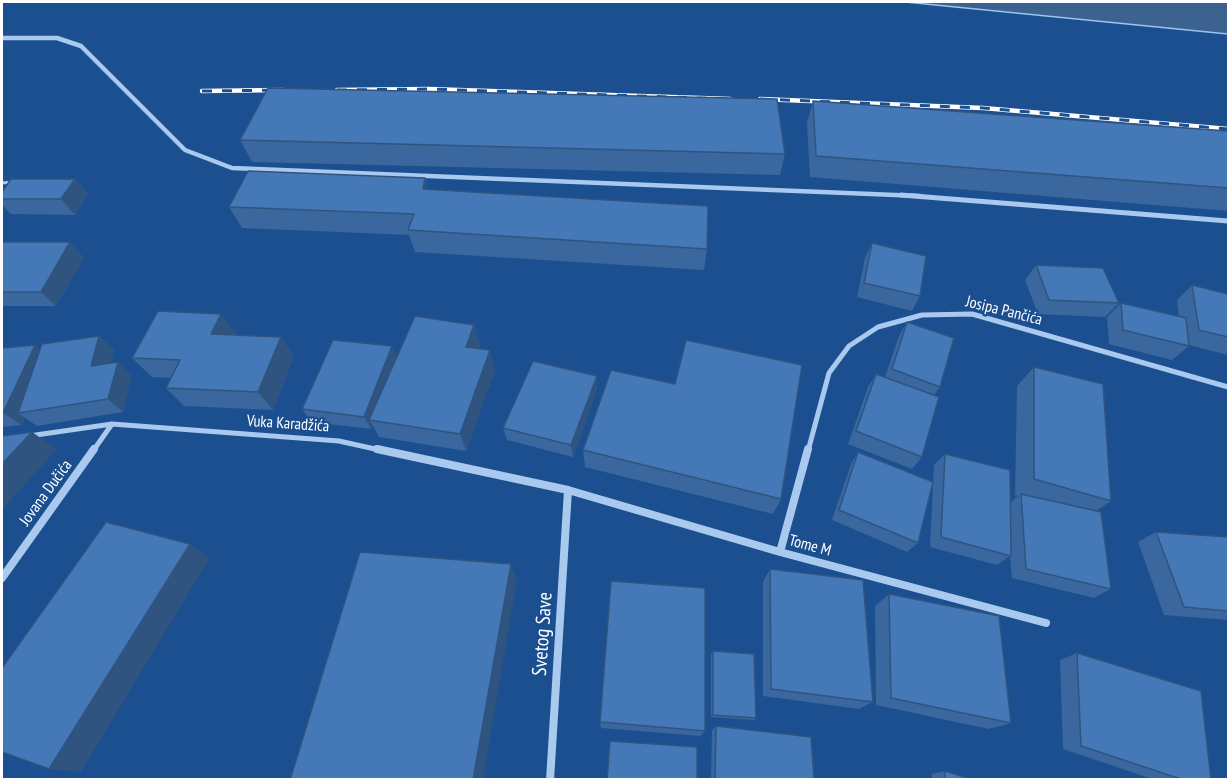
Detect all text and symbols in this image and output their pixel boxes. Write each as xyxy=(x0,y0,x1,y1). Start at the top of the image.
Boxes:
street label: Josipa Pančića xyxy=(964,292,1044,330)
street label: Vuka Karadžića xyxy=(246,412,330,436)
street label: Jovana Dučića xyxy=(16,456,76,530)
street label: Tome M xyxy=(787,531,833,561)
street label: Svetog Save xyxy=(528,591,558,677)

